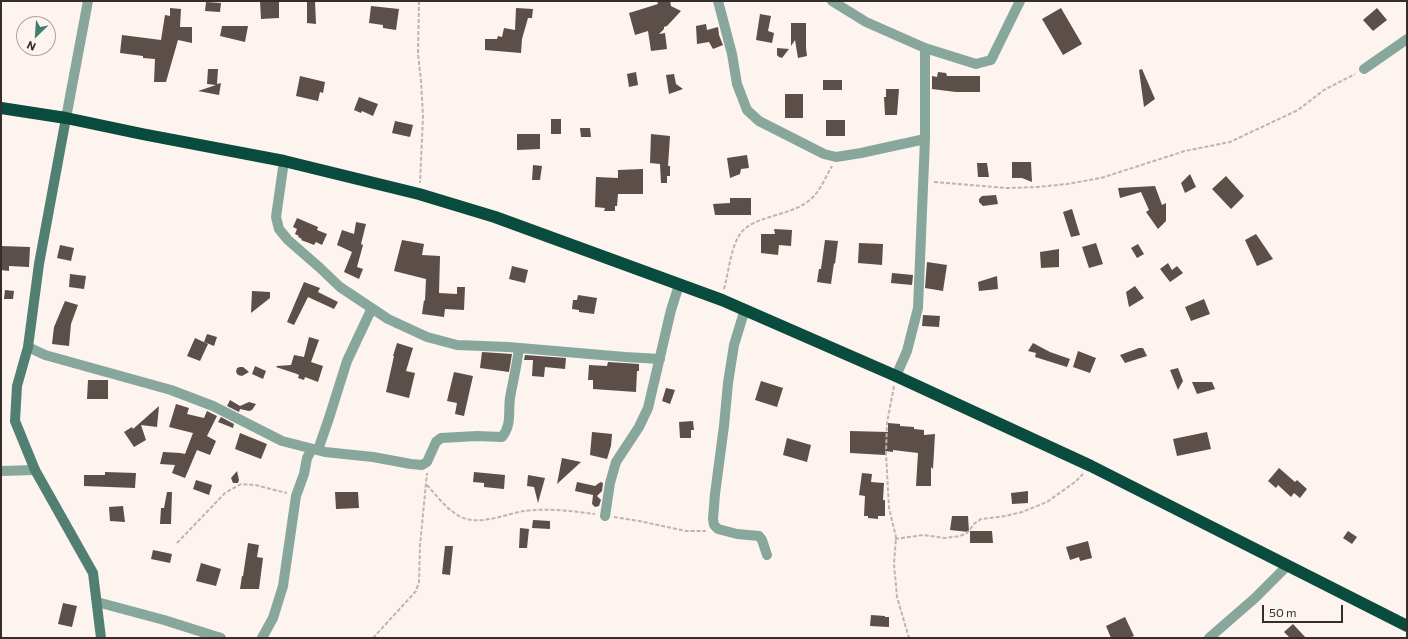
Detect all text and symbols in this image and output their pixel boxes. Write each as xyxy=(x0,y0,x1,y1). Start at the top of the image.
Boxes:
north arrow xyxy=(16,16,56,56)
text: N xyxy=(25,39,38,54)
scale bar xyxy=(1264,597,1345,623)
text: 50 m xyxy=(1269,605,1297,619)

